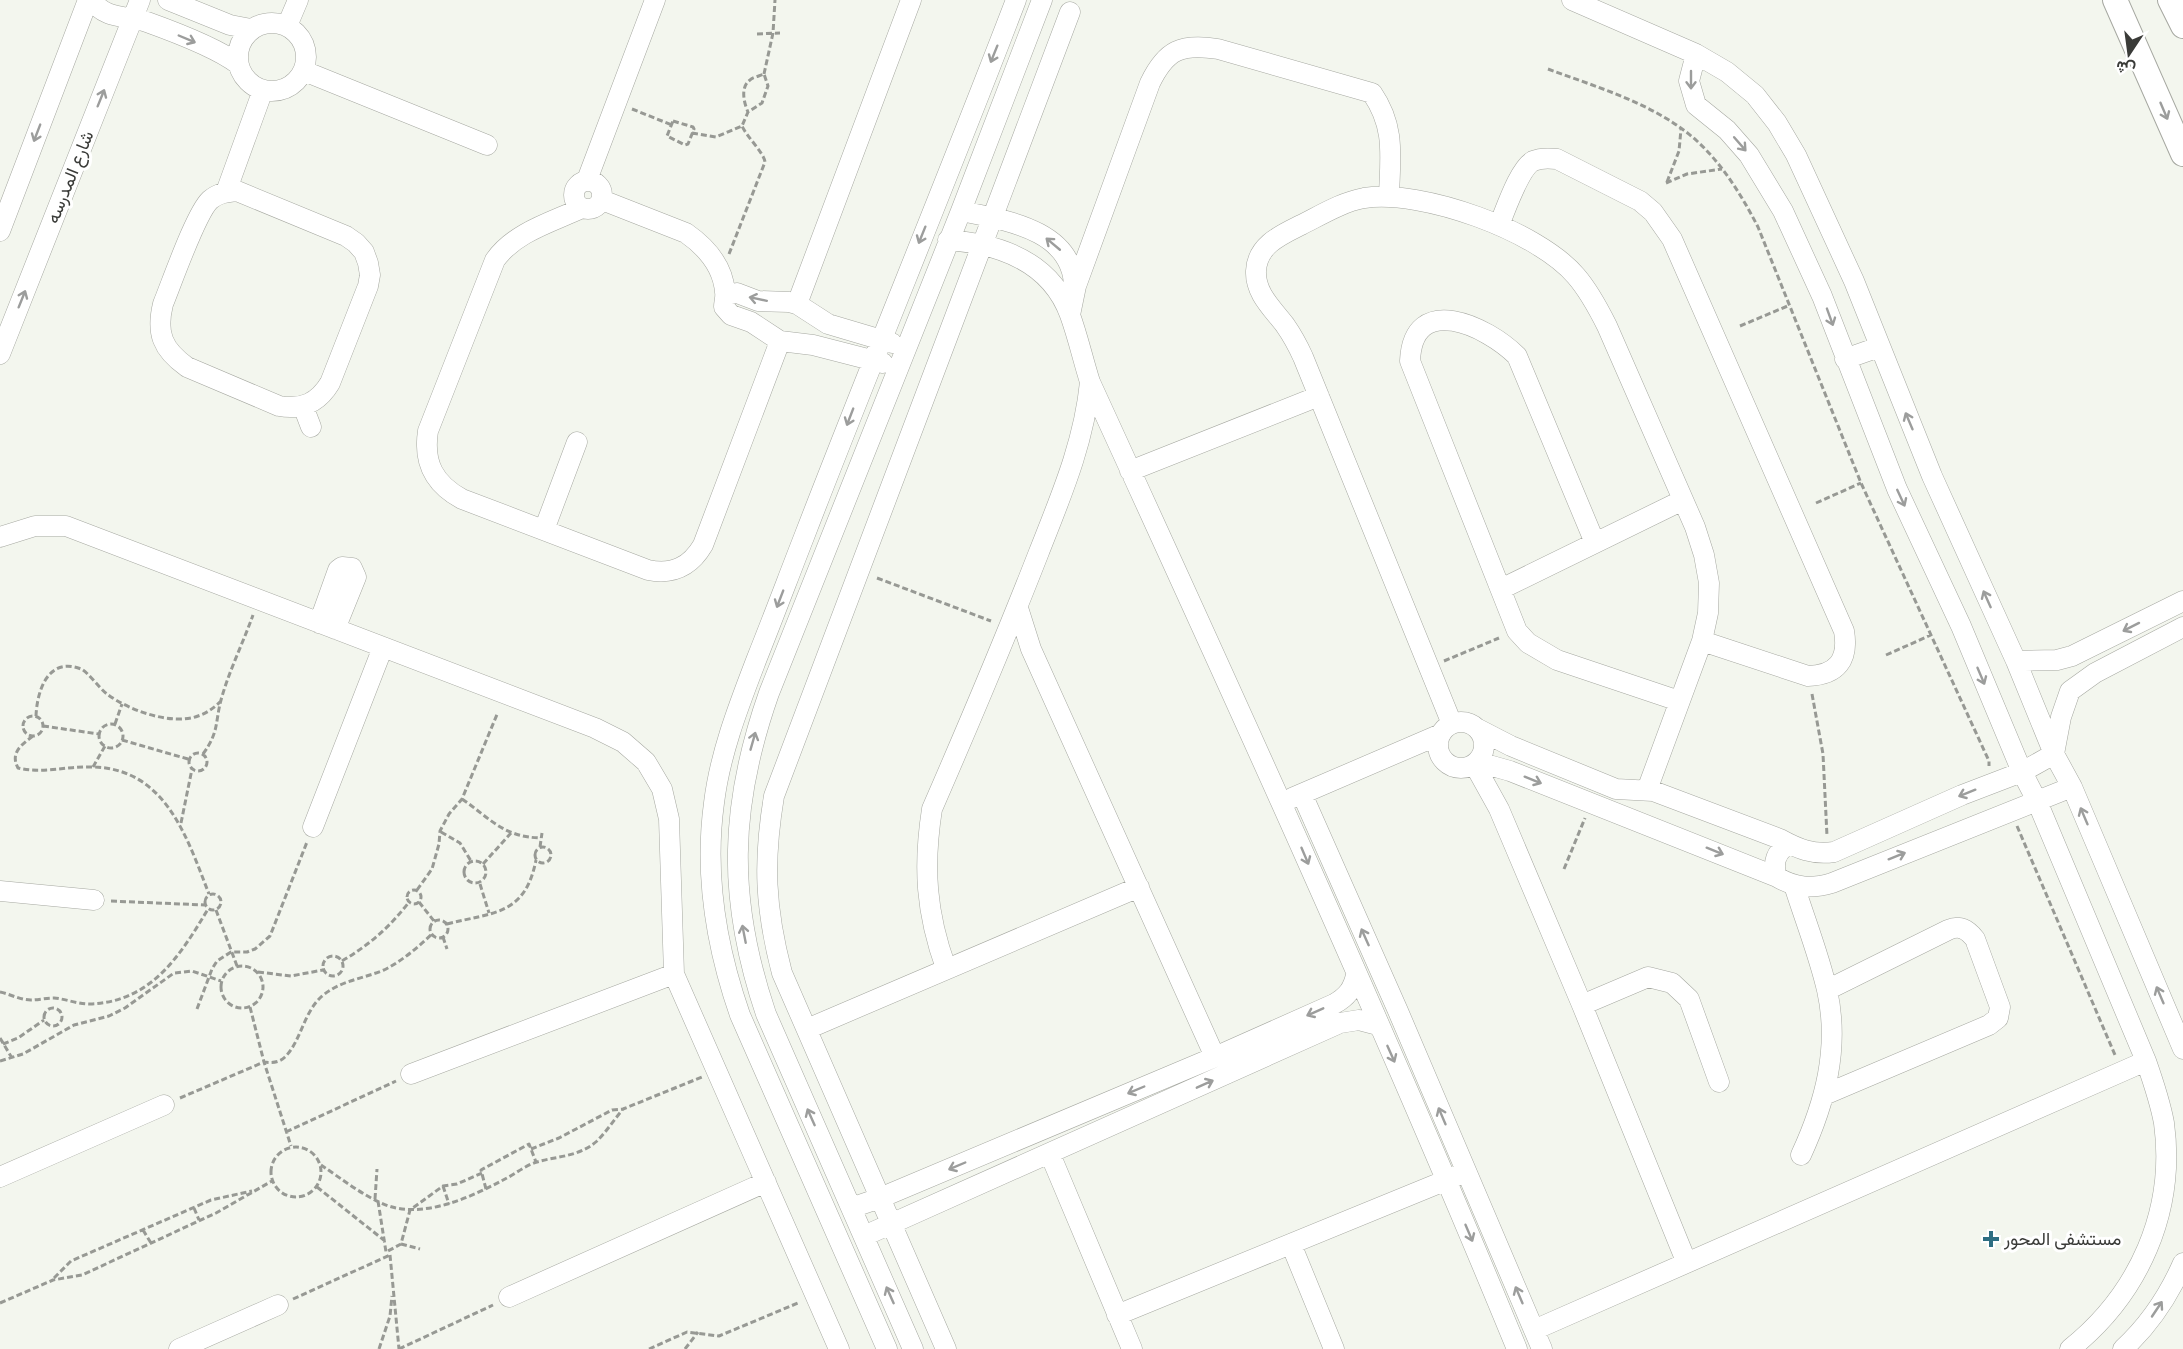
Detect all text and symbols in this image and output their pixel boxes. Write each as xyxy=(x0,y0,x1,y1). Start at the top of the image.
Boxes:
north arrow xyxy=(2099,24,2159,84)
one-way arrow xyxy=(177,34,195,45)
one-way arrow xyxy=(988,45,999,63)
text: ش xyxy=(2114,57,2137,80)
one-way arrow xyxy=(1685,69,1697,89)
one-way arrow xyxy=(96,90,107,108)
one-way arrow xyxy=(2160,102,2171,120)
one-way arrow xyxy=(31,123,42,142)
street label: شارع المدرسه xyxy=(41,127,99,227)
one-way arrow xyxy=(1733,137,1747,152)
one-way arrow xyxy=(916,226,927,244)
one-way arrow xyxy=(1045,237,1061,250)
one-way arrow xyxy=(17,290,28,309)
one-way arrow xyxy=(749,293,768,304)
one-way arrow xyxy=(1825,307,1836,325)
one-way arrow xyxy=(844,407,855,426)
one-way arrow xyxy=(1903,412,1914,431)
one-way arrow xyxy=(1896,489,1907,507)
one-way arrow xyxy=(774,589,785,608)
one-way arrow xyxy=(1981,591,1993,609)
one-way arrow xyxy=(2122,621,2140,633)
one-way arrow xyxy=(1976,666,1988,684)
one-way arrow xyxy=(748,732,759,751)
one-way arrow xyxy=(1523,775,1542,786)
one-way arrow xyxy=(1959,788,1977,799)
one-way arrow xyxy=(2078,807,2089,825)
one-way arrow xyxy=(1300,846,1311,865)
one-way arrow xyxy=(1705,847,1723,858)
one-way arrow xyxy=(1887,850,1905,861)
one-way arrow xyxy=(738,925,749,945)
one-way arrow xyxy=(1359,928,1370,946)
one-way arrow xyxy=(2154,986,2165,1005)
one-way arrow xyxy=(1307,1007,1325,1019)
one-way arrow xyxy=(1386,1045,1397,1063)
one-way arrow xyxy=(1195,1078,1213,1090)
one-way arrow xyxy=(1128,1085,1146,1096)
one-way arrow xyxy=(1436,1107,1447,1125)
one-way arrow xyxy=(805,1108,816,1126)
one-way arrow xyxy=(948,1160,966,1172)
one-way arrow xyxy=(1464,1223,1475,1242)
place label: مستشفى المحور xyxy=(2003,1228,2121,1250)
marker: مستشفى المحور xyxy=(1982,1230,2000,1248)
one-way arrow xyxy=(884,1287,895,1305)
one-way arrow xyxy=(1513,1287,1524,1305)
one-way arrow xyxy=(2151,1301,2163,1318)

